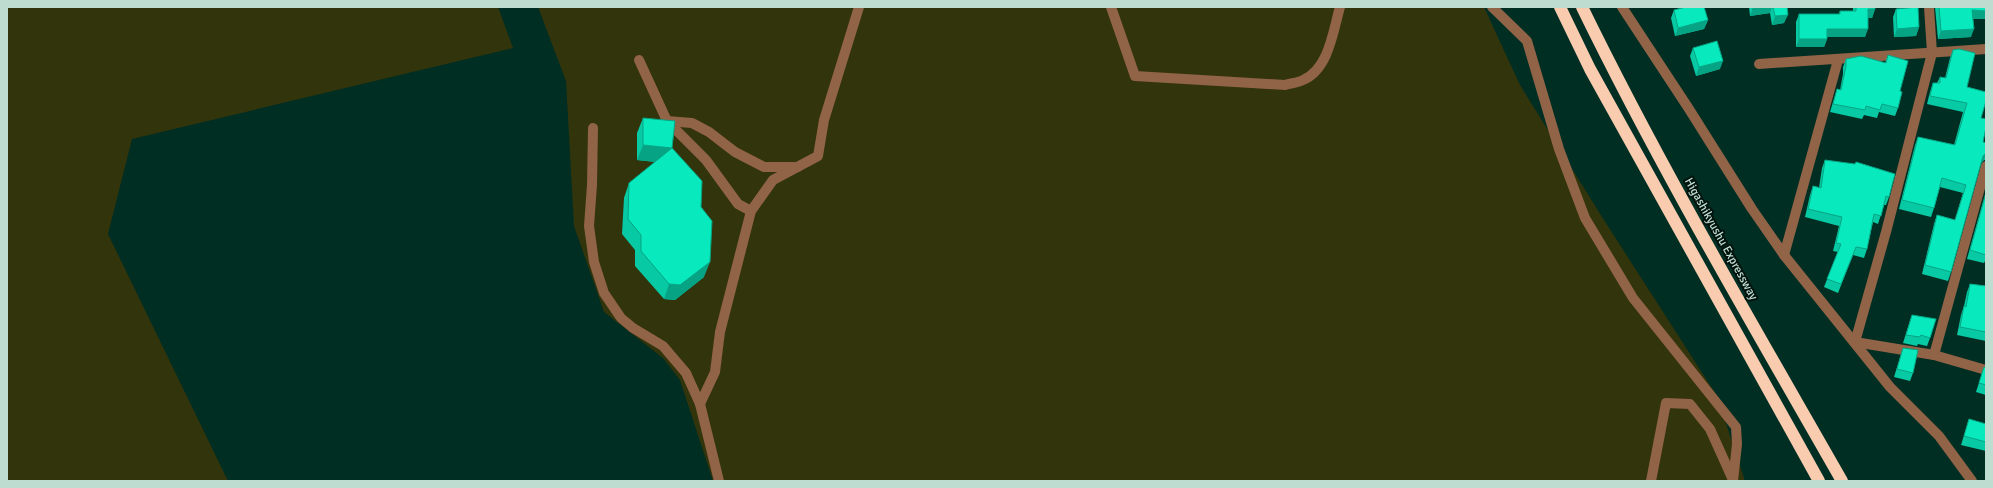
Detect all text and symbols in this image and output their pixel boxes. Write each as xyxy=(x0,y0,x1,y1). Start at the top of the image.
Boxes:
street label: Higashikyushu Expressway xyxy=(1681,175,1761,303)

